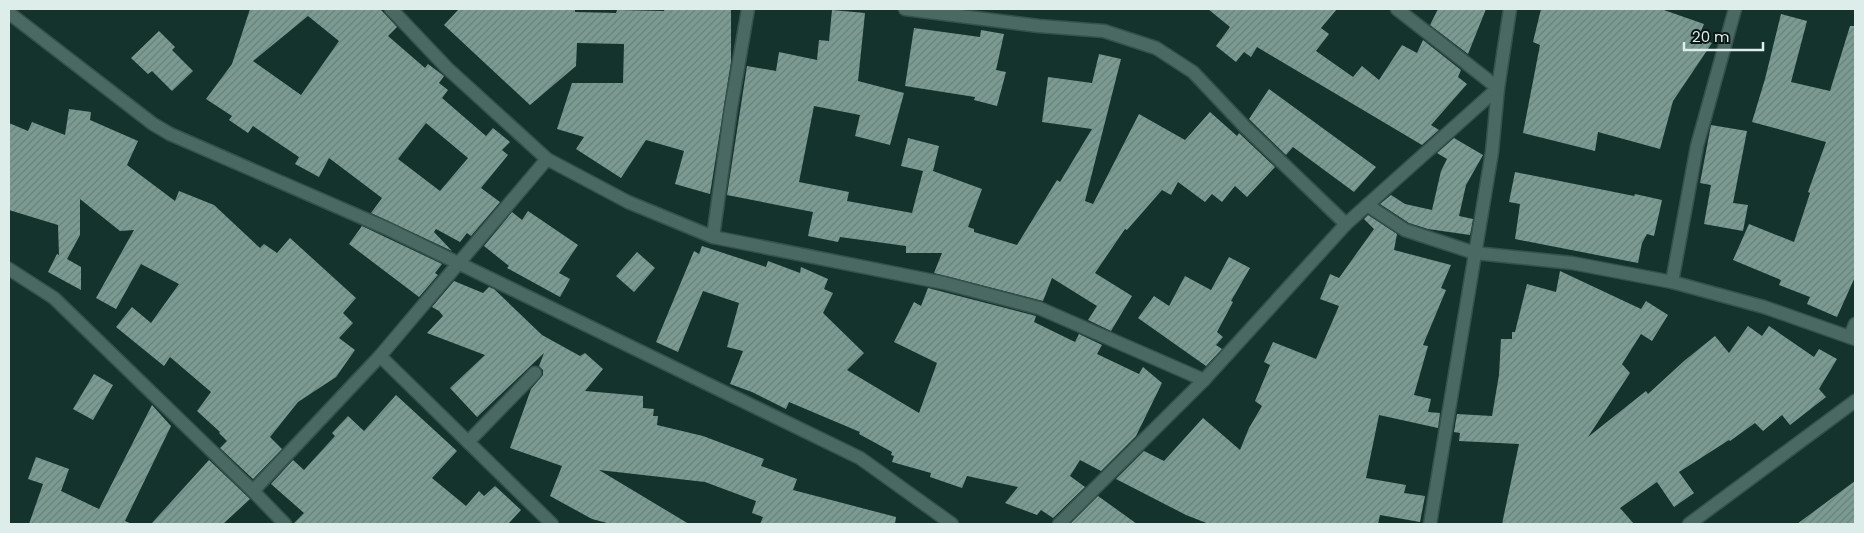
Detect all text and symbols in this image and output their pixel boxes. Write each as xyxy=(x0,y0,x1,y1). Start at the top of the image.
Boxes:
scale bar xyxy=(1684,20,1763,52)
text: 20 m xyxy=(1692,26,1730,47)

